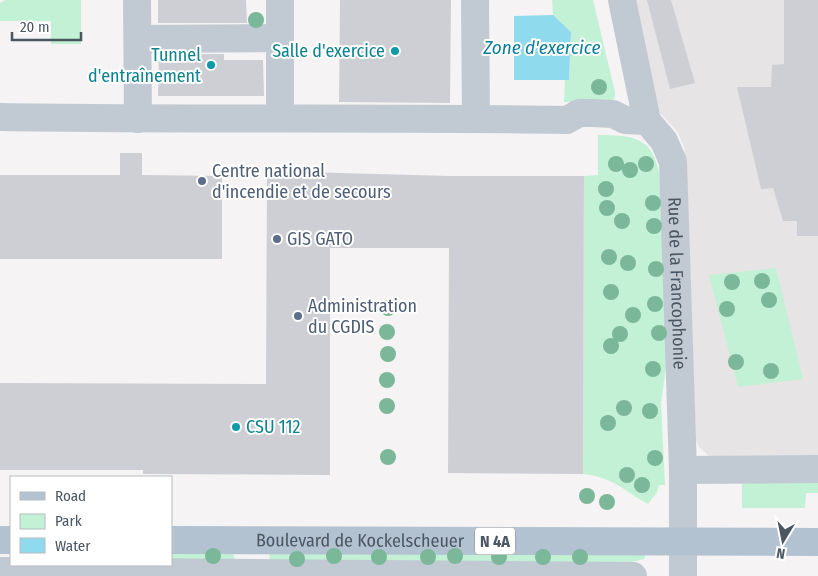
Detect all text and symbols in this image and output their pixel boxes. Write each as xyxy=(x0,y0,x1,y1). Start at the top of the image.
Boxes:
scale bar xyxy=(12,10,81,42)
text: 20 m xyxy=(20,18,50,36)
water label: Zone d'exercice xyxy=(482,36,601,59)
place label: Salle d'exercice xyxy=(272,40,385,62)
place label: Tunnel d'entraînement xyxy=(88,44,201,87)
marker: Salle d'exercice xyxy=(389,45,401,57)
marker: Tunnel d'entraînement xyxy=(205,59,217,71)
place label: Centre national d'incendie et de secours xyxy=(212,160,391,203)
marker: Centre national d'incendie et de secours xyxy=(196,175,208,187)
street label: Rue de la Francophonie xyxy=(663,197,691,370)
place label: GIS GATO xyxy=(287,228,353,250)
marker: GIS GATO xyxy=(271,233,283,245)
place label: Administration du CGDIS xyxy=(308,295,417,338)
marker: Administration du CGDIS xyxy=(292,310,304,322)
place label: CSU 112 xyxy=(246,416,301,438)
marker: CSU 112 xyxy=(230,421,242,433)
legend xyxy=(10,476,172,566)
text: Road xyxy=(55,487,86,505)
text: Park xyxy=(55,512,82,530)
north arrow xyxy=(758,516,808,566)
road number: N 4A xyxy=(475,528,515,554)
street label: Boulevard de Kockelscheuer xyxy=(256,529,465,552)
text: Water xyxy=(55,537,91,555)
text: N xyxy=(775,544,786,562)

